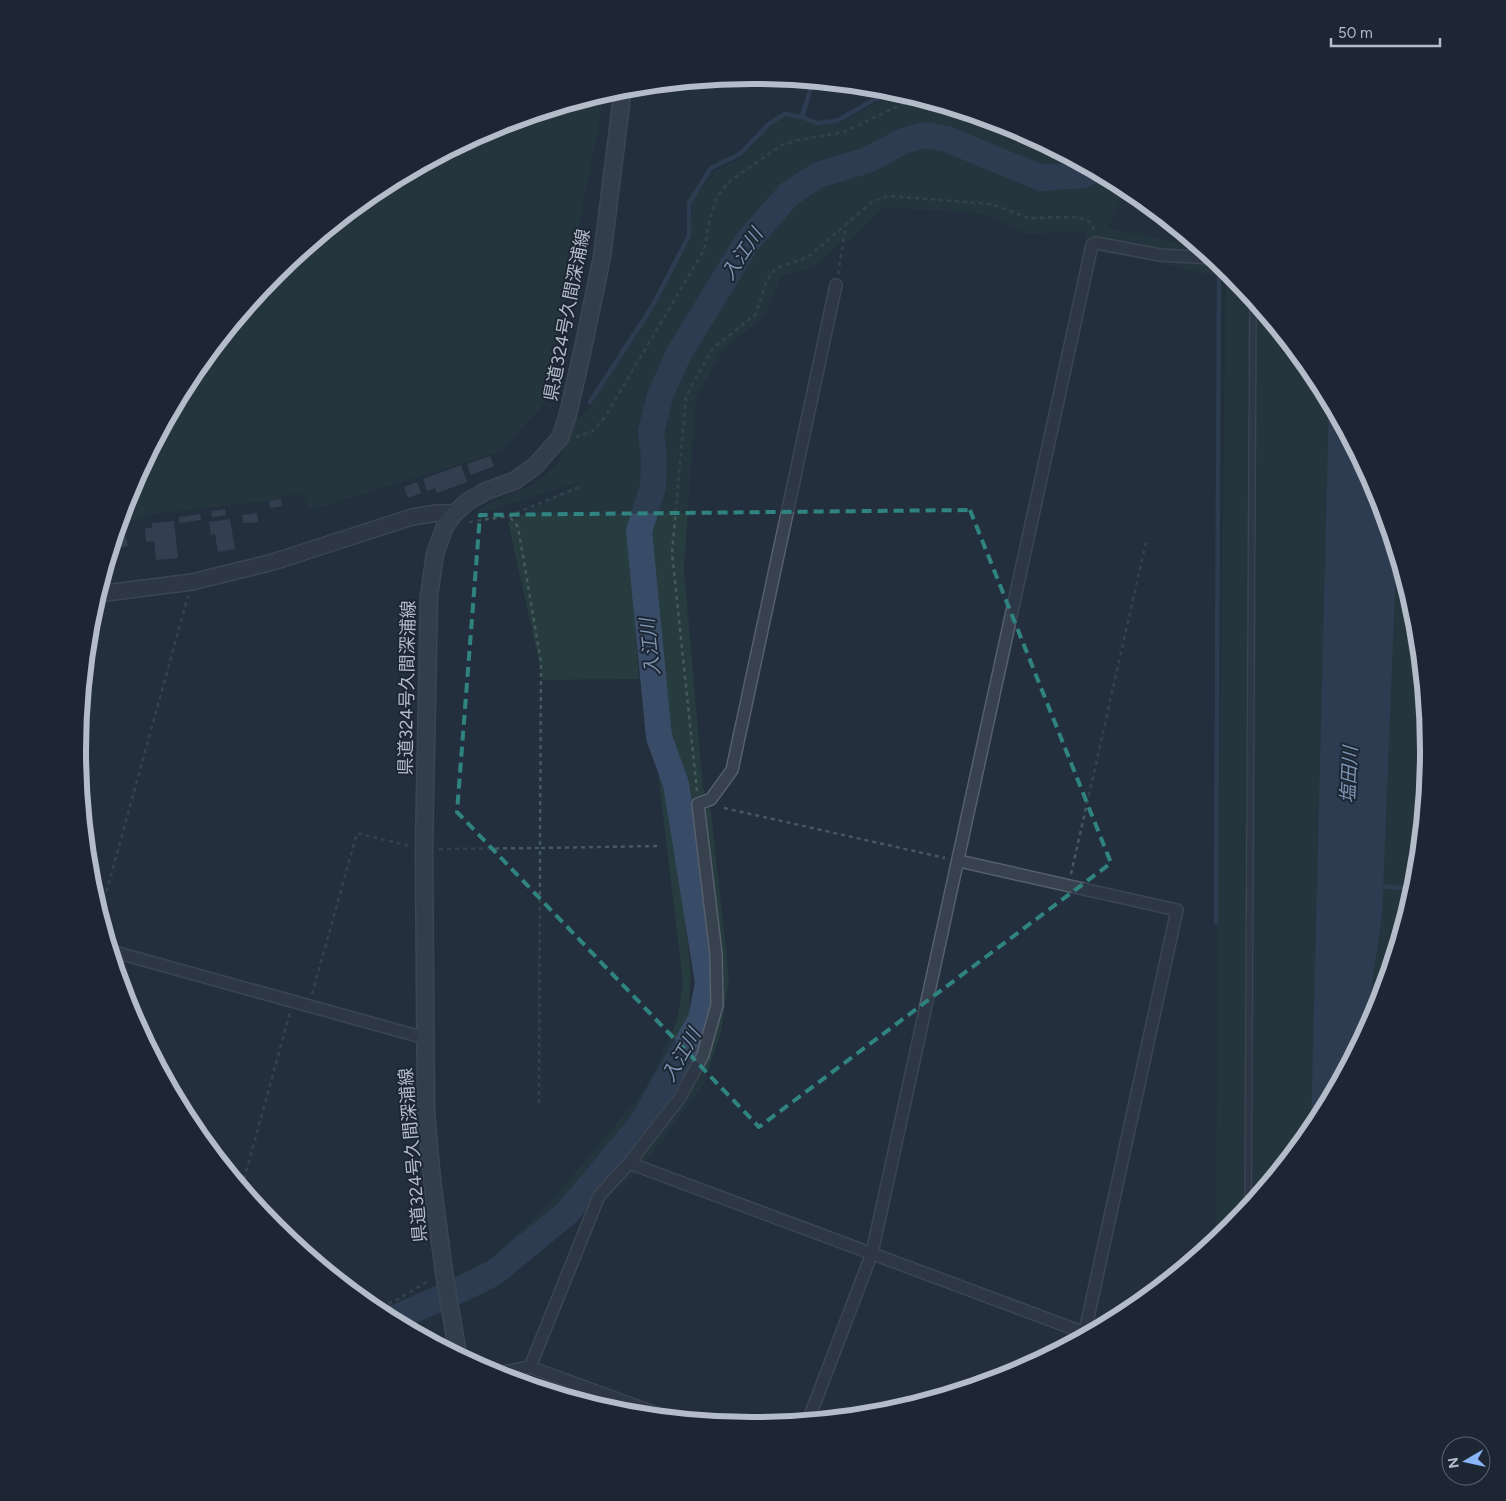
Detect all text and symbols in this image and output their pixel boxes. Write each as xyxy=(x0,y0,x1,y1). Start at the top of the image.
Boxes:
scale bar xyxy=(1331,15,1440,47)
text: 50 m xyxy=(1338,24,1373,42)
water label: 入江川 xyxy=(717,222,769,284)
street label: 県道324号久間深浦線 xyxy=(540,227,594,403)
street label: 県道324号久間深浦線 xyxy=(394,600,420,776)
water label: 入江川 xyxy=(635,615,664,677)
water label: 塩田川 xyxy=(1336,744,1362,804)
water label: 入江川 xyxy=(657,1023,706,1085)
street label: 県道324号久間深浦線 xyxy=(394,1067,432,1243)
north arrow xyxy=(1441,1436,1491,1486)
text: N xyxy=(1444,1456,1463,1470)

